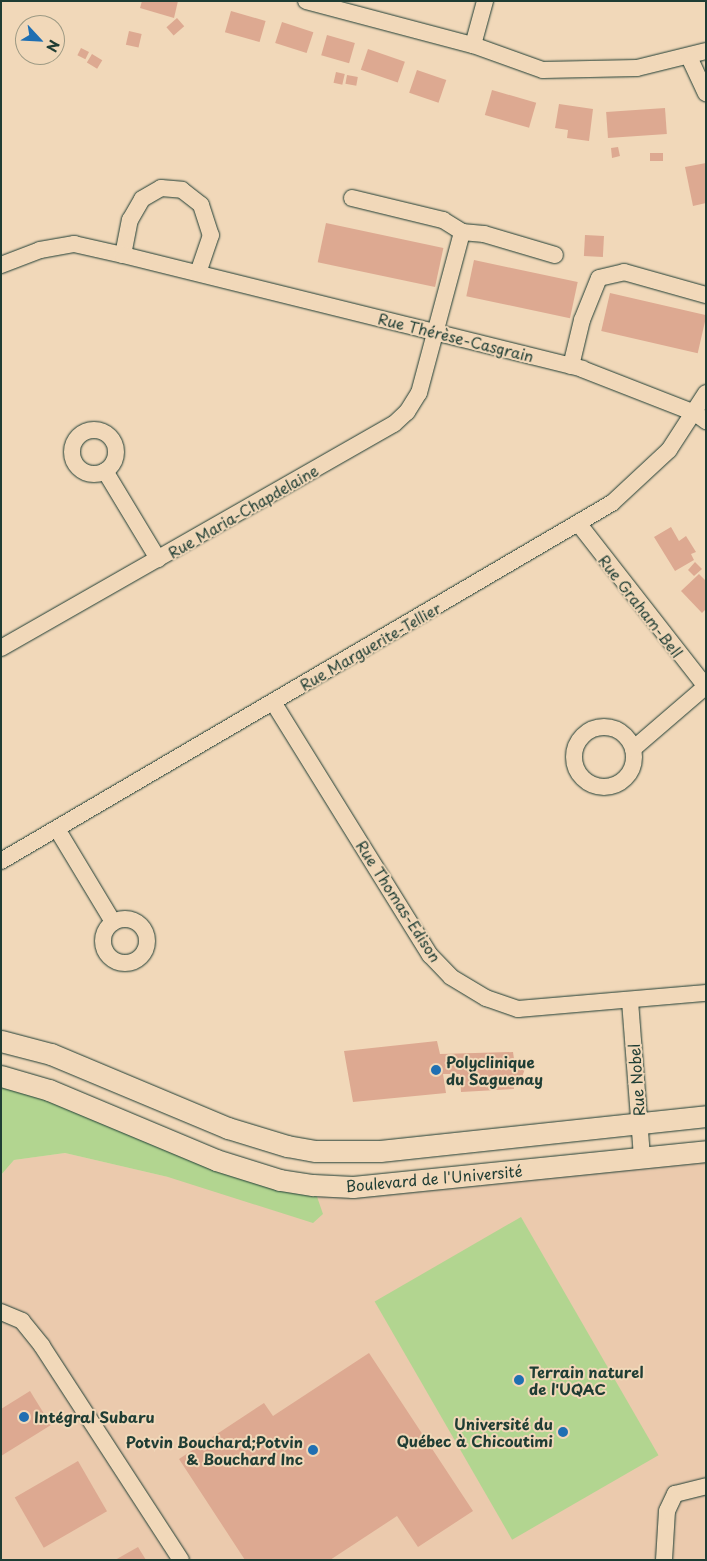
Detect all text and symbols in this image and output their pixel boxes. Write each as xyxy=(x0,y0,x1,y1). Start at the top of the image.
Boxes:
north arrow xyxy=(15,15,65,65)
text: N xyxy=(41,37,65,56)
street label: Rue Thérèse-Casgrain xyxy=(375,309,537,365)
street label: Rue Maria-Chapdelaine xyxy=(164,460,322,562)
street label: Rue Graham-Bell xyxy=(595,550,687,662)
street label: Rue Marguerite-Tellier xyxy=(296,598,444,694)
street label: Rue Thomas-Edison xyxy=(353,836,445,966)
street label: Rue Nobel xyxy=(624,1042,648,1118)
place label: Polyclinique du Saguenay xyxy=(446,1052,543,1087)
marker: Polyclinique du Saguenay xyxy=(430,1064,442,1076)
street label: Boulevard de l'Université xyxy=(345,1161,523,1195)
place label: Terrain naturel de l'UQAC xyxy=(529,1362,644,1397)
marker: Terrain naturel de l'UQAC xyxy=(513,1374,525,1386)
place label: Intégral Subaru xyxy=(34,1408,154,1426)
marker: Intégral Subaru xyxy=(18,1411,30,1423)
place label: Université du Québec à Chicoutimi xyxy=(396,1414,553,1449)
marker: Université du Québec à Chicoutimi xyxy=(557,1426,569,1438)
place label: Potvin Bouchard;Potvin & Bouchard Inc xyxy=(125,1432,303,1467)
marker: Potvin Bouchard;Potvin & Bouchard Inc xyxy=(307,1444,319,1456)

